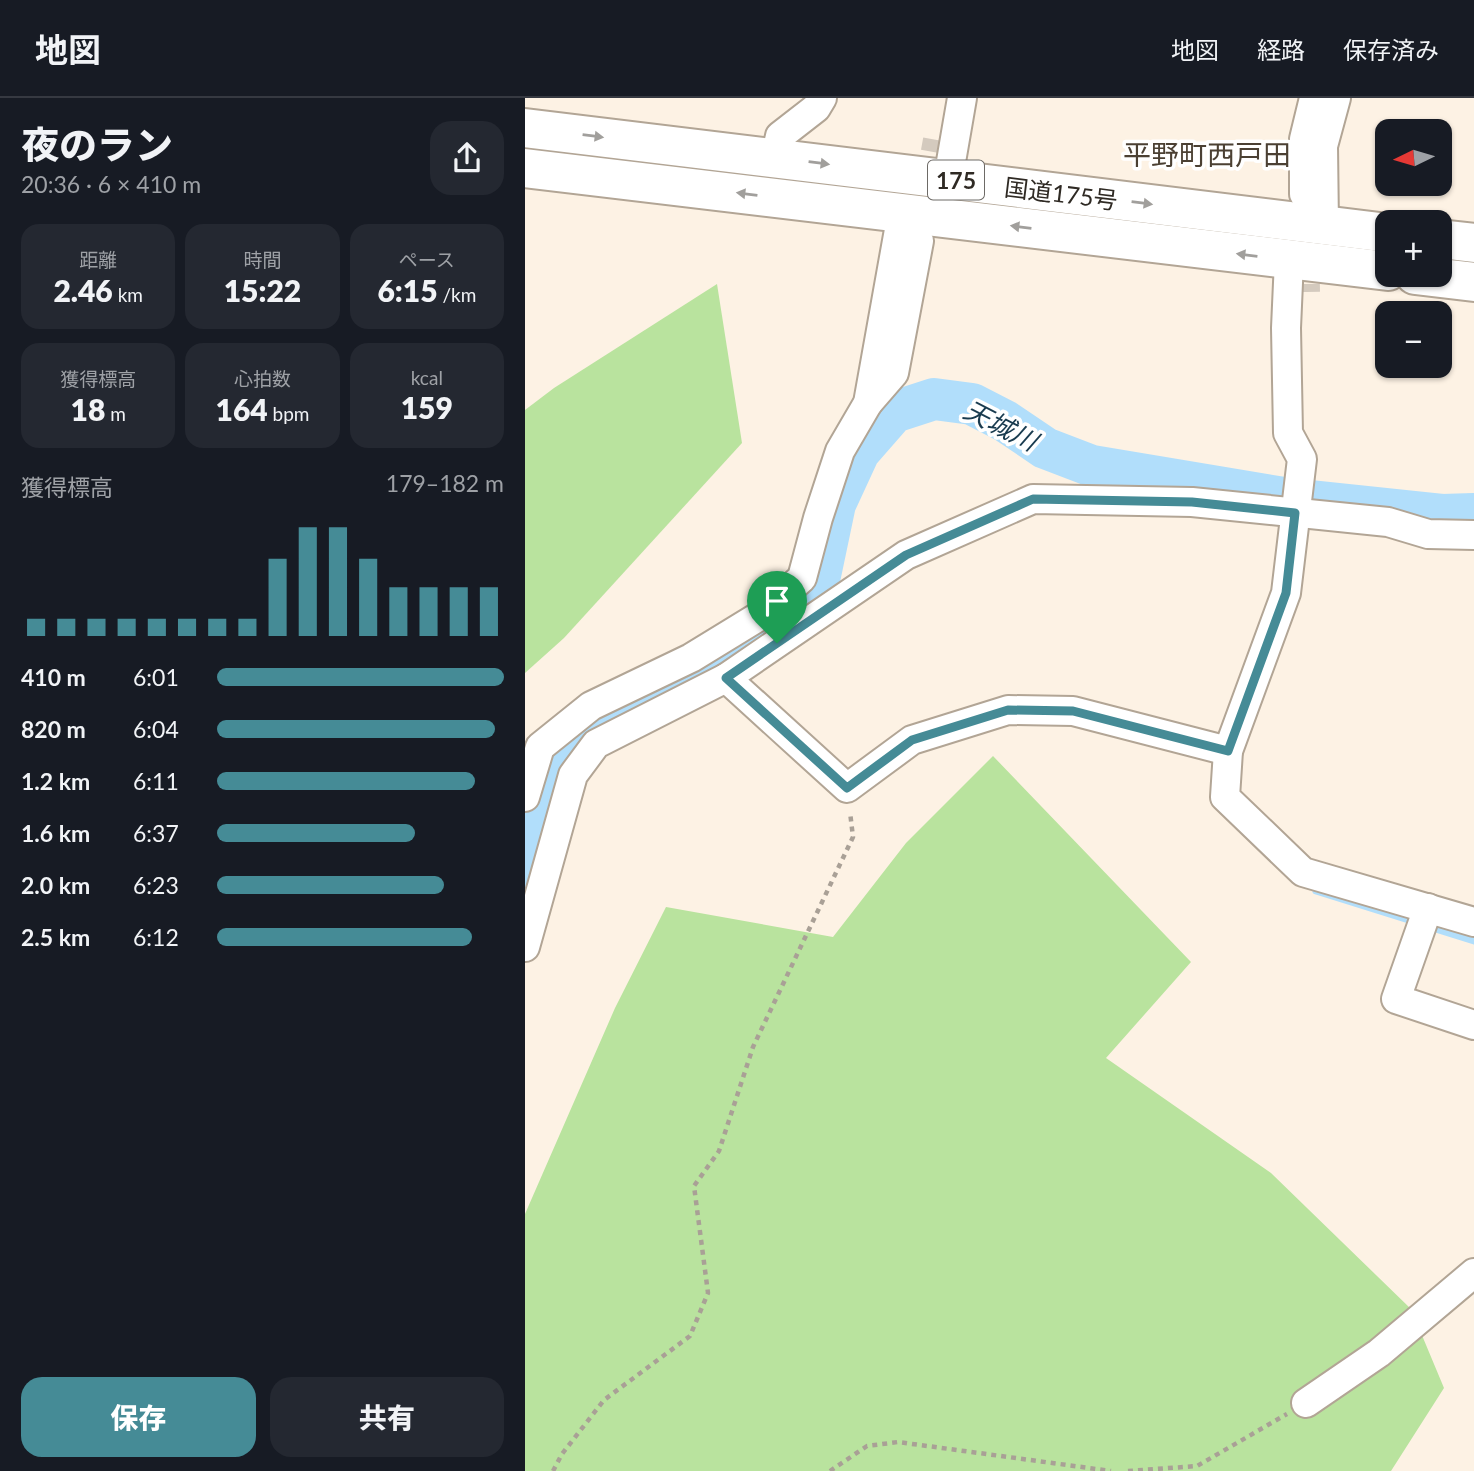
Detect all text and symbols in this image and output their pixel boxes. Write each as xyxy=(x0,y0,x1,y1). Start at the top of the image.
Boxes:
text: 地図 xyxy=(35,29,101,69)
text: 地図 xyxy=(1171,35,1219,64)
text: 経路 xyxy=(1257,35,1305,64)
text: 保存済み xyxy=(1343,35,1439,64)
north arrow xyxy=(1375,119,1453,196)
map controls xyxy=(1375,119,1452,378)
text: 夜のラン xyxy=(21,121,173,167)
button: share xyxy=(430,121,504,195)
one-way arrow xyxy=(582,131,604,142)
district label: 平野町西戸田 xyxy=(1123,137,1291,171)
one-way arrow xyxy=(808,158,830,169)
road number: 175 xyxy=(928,160,984,200)
text: 20:36 · 6 × 410 m xyxy=(21,170,201,198)
street label: 国道175号 xyxy=(1003,172,1119,214)
one-way arrow xyxy=(735,189,757,200)
one-way arrow xyxy=(1131,198,1153,209)
button: + xyxy=(1375,210,1452,287)
one-way arrow xyxy=(1010,222,1032,233)
text: 距離 xyxy=(79,248,117,271)
text: 時間 xyxy=(243,248,282,271)
text: ペース xyxy=(399,248,455,271)
one-way arrow xyxy=(1236,249,1258,260)
text: 2.46 xyxy=(53,272,113,308)
text: 15:22 xyxy=(224,272,301,308)
text: 6:15 xyxy=(377,272,438,308)
text: km xyxy=(113,283,143,306)
text: /km xyxy=(438,283,476,306)
button: − xyxy=(1375,301,1452,378)
text: kcal xyxy=(411,366,443,389)
text: 獲得標高 xyxy=(60,367,136,390)
text: 心拍数 xyxy=(234,367,291,390)
text: 159 xyxy=(401,389,453,425)
text: 18 xyxy=(71,391,105,427)
text: 164 xyxy=(216,391,268,427)
water label: 天城川 xyxy=(959,393,1046,458)
text: m xyxy=(105,402,126,425)
text: bpm xyxy=(268,402,309,425)
text: 179–182 m xyxy=(386,469,504,497)
text: 獲得標高 xyxy=(21,473,113,501)
pin xyxy=(747,571,807,643)
icon: arrive xyxy=(758,582,796,620)
text: 410 m xyxy=(21,663,86,691)
text: 6:01 xyxy=(133,663,179,691)
text: 820 m xyxy=(21,715,86,743)
text: 6:04 xyxy=(133,715,179,743)
text: 1.2 km xyxy=(21,767,90,795)
text: 6:11 xyxy=(133,767,179,795)
text: 1.6 km xyxy=(21,819,90,847)
text: 6:37 xyxy=(133,819,179,847)
text: 2.0 km xyxy=(21,871,90,899)
text: 6:23 xyxy=(133,871,179,899)
text: 2.5 km xyxy=(21,923,90,951)
text: 6:12 xyxy=(133,923,179,951)
button: 保存 xyxy=(21,1377,256,1457)
button: 共有 xyxy=(270,1377,504,1457)

